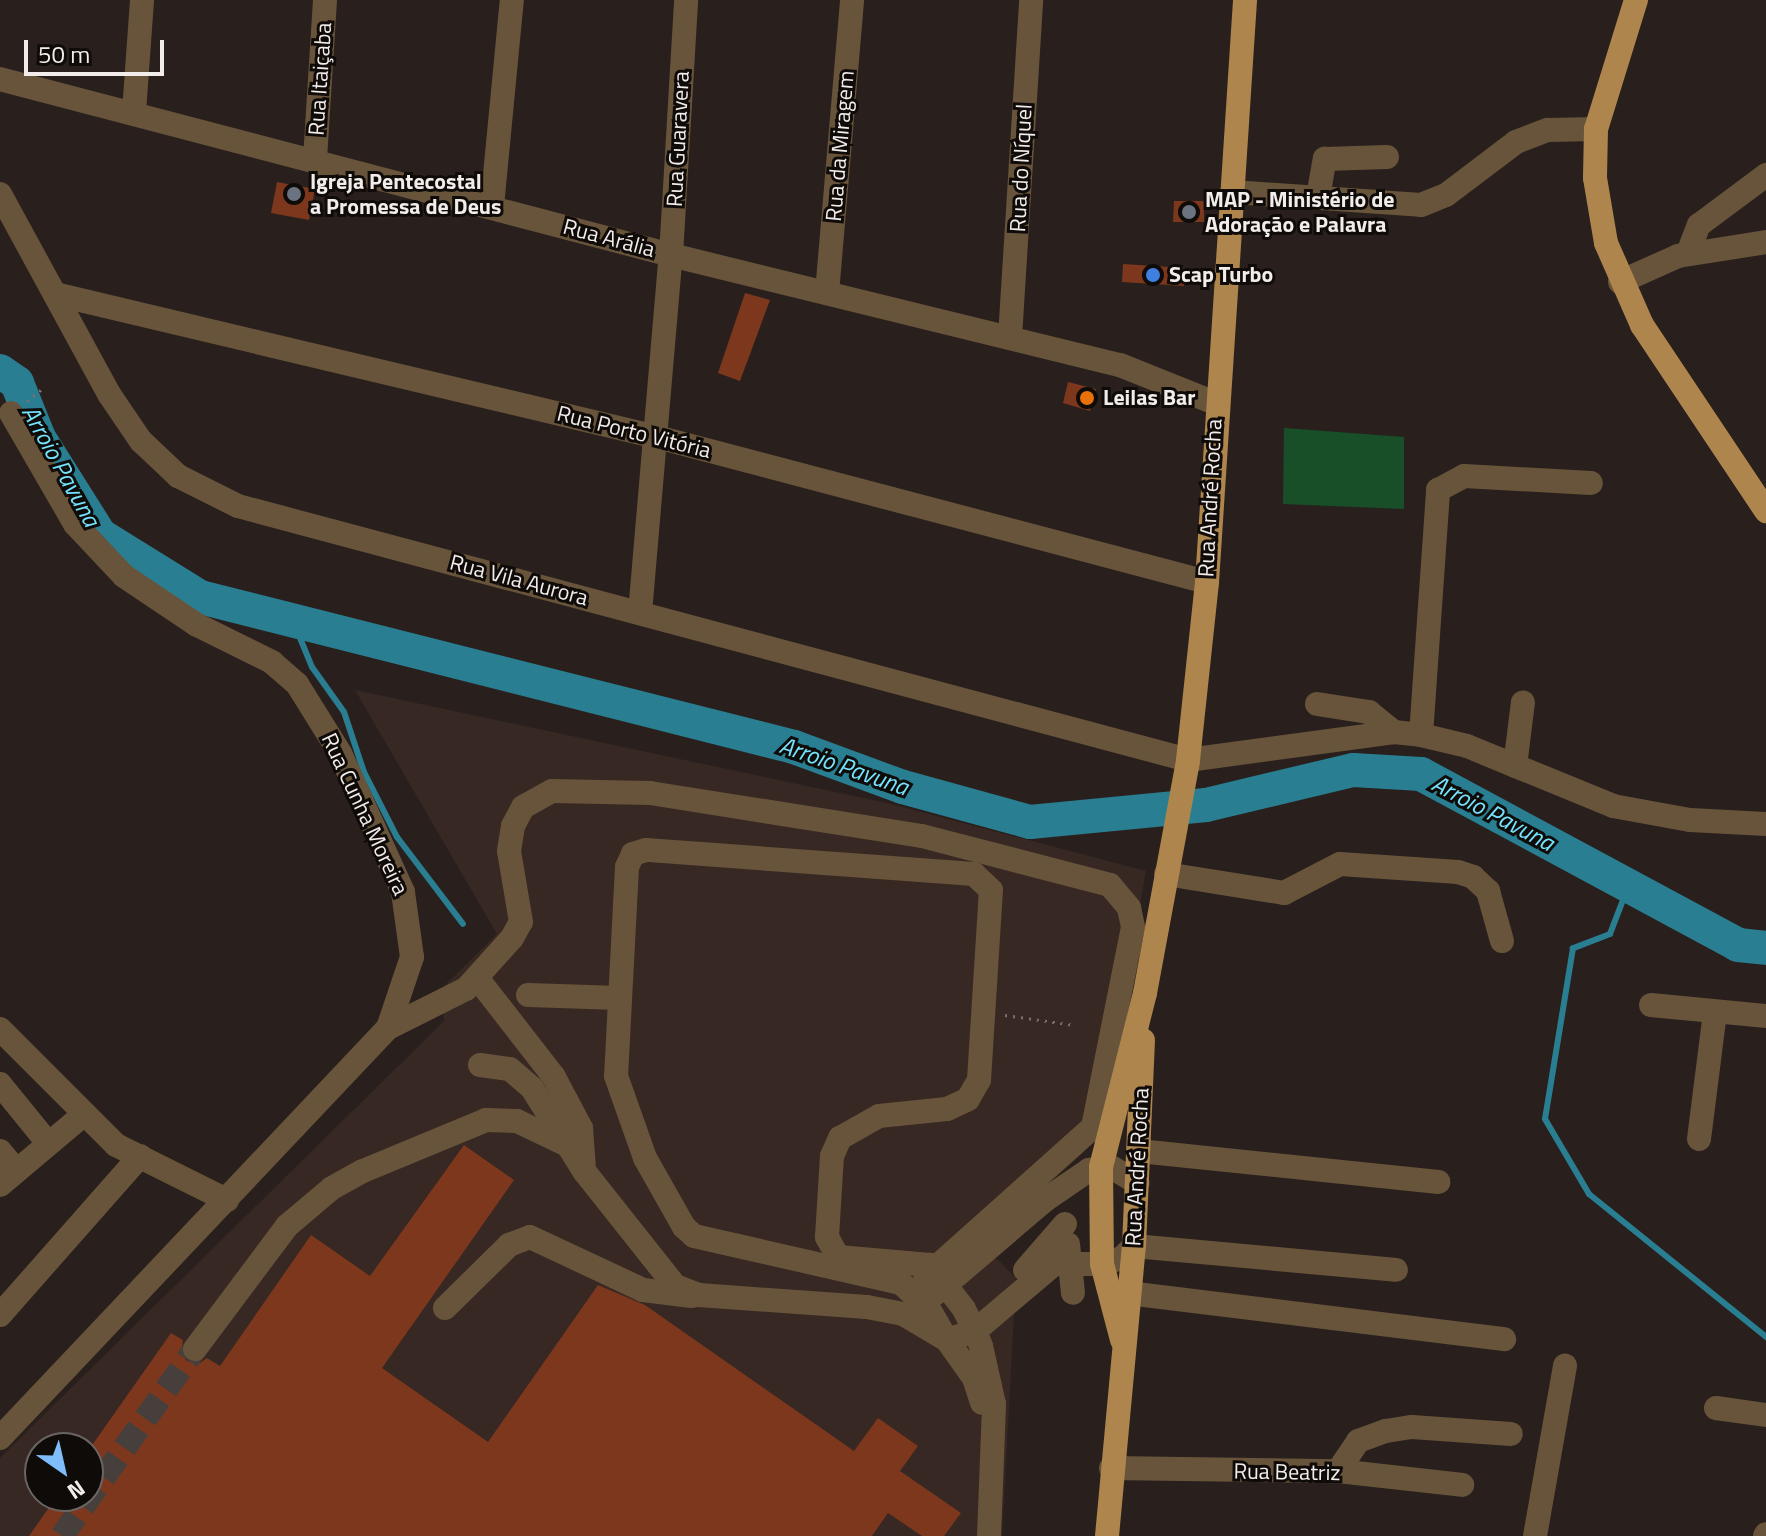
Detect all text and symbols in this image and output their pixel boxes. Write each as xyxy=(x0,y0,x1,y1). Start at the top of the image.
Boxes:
street label: Rua Itaiçaba xyxy=(303,22,337,136)
scale bar xyxy=(28,24,168,74)
text: 50 m xyxy=(38,36,90,72)
street label: Rua Guaravera xyxy=(661,70,695,208)
street label: Rua da Miragem xyxy=(820,70,860,222)
street label: Rua do Níquel xyxy=(1004,103,1038,233)
place label: Igreja Pentecostal a Promessa de Deus xyxy=(310,168,501,220)
marker: Igreja Pentecostal a Promessa de Deus xyxy=(285,185,303,203)
place label: MAP - Ministério de Adoração e Palavra xyxy=(1205,186,1394,238)
marker: MAP - Ministério de Adoração e Palavra xyxy=(1180,203,1198,221)
street label: Rua Arália xyxy=(560,213,658,263)
place label: Scap Turbo xyxy=(1169,262,1273,288)
marker: Scap Turbo xyxy=(1144,266,1162,284)
place label: Leilas Bar xyxy=(1103,385,1196,411)
marker: Leilas Bar xyxy=(1078,389,1096,407)
water label: Arroio Pavuna xyxy=(16,400,106,532)
street label: Rua Porto Vitória xyxy=(554,400,714,464)
street label: Rua André Rocha xyxy=(1193,418,1227,578)
street label: Rua Vila Aurora xyxy=(447,549,591,611)
street label: Rua Cunha Moreira xyxy=(316,729,414,899)
water label: Arroio Pavuna xyxy=(776,731,912,801)
water label: Arroio Pavuna xyxy=(1427,769,1559,857)
street label: Rua André Rocha xyxy=(1120,1087,1154,1247)
north arrow xyxy=(24,1432,104,1512)
street label: Rua Beatriz xyxy=(1233,1458,1341,1486)
text: N xyxy=(60,1472,92,1509)

